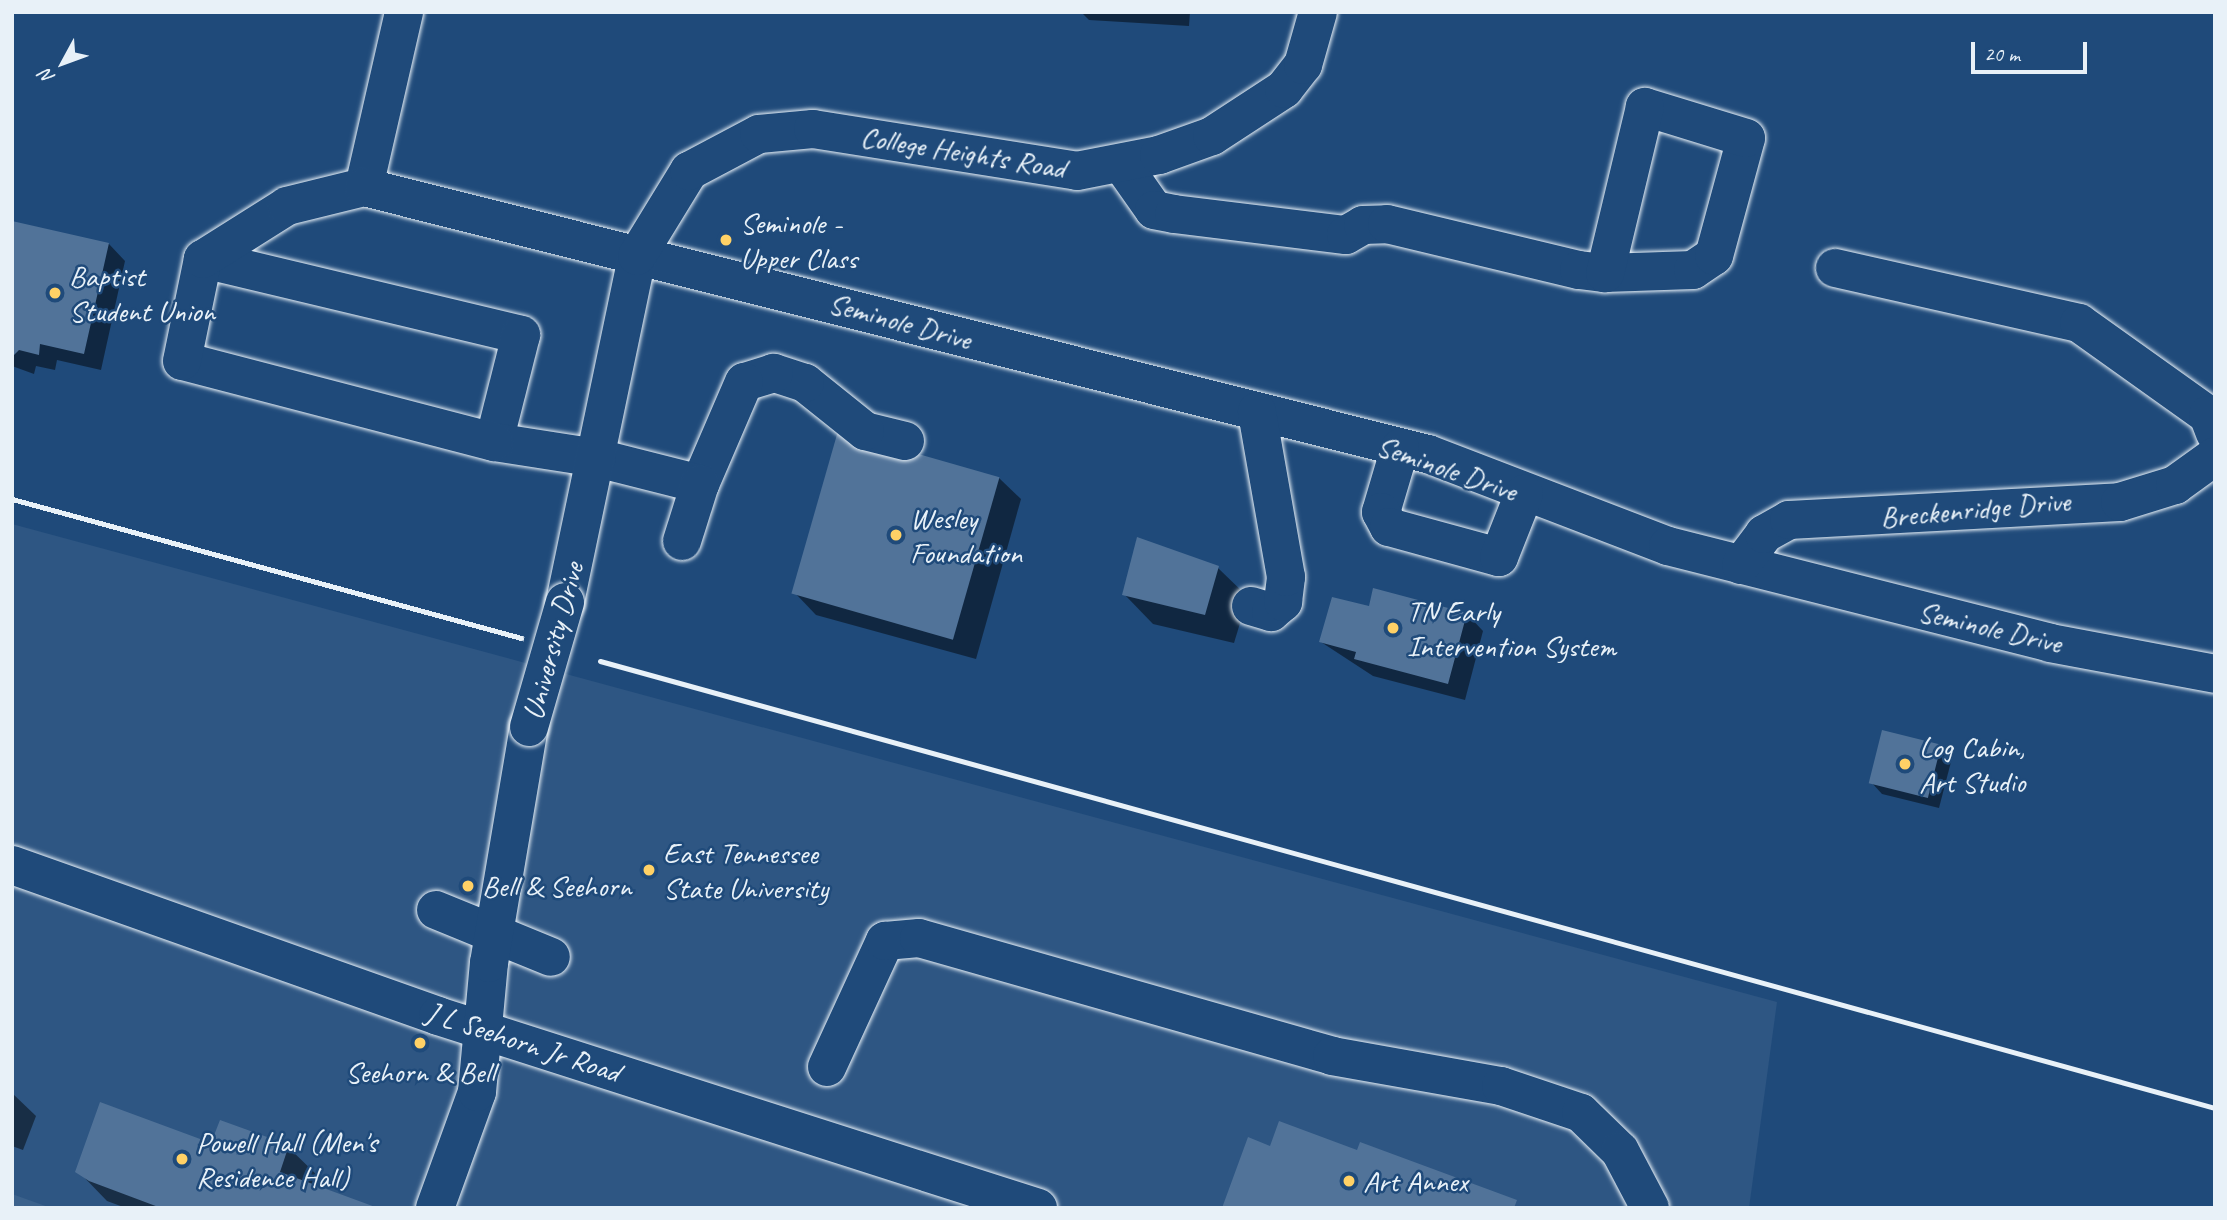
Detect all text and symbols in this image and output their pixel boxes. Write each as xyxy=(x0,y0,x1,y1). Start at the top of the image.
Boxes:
north arrow xyxy=(28,28,98,98)
scale bar xyxy=(1975,28,2090,72)
text: 20 m xyxy=(1984,41,2020,67)
text: N xyxy=(34,64,60,89)
street label: College Heights Road xyxy=(858,118,1068,186)
place label: Seminole - Upper Class xyxy=(740,205,858,276)
marker: Seminole - Upper Class xyxy=(718,232,734,248)
place label: Baptist Student Union xyxy=(69,258,215,328)
marker: Baptist Student Union xyxy=(47,285,63,301)
street label: Seminole Drive xyxy=(825,285,975,357)
street label: Seminole Drive xyxy=(1372,427,1522,509)
street label: Breckenridge Drive xyxy=(1878,483,2072,535)
place label: Wesley Foundation xyxy=(910,500,1022,570)
marker: Wesley Foundation xyxy=(888,527,904,543)
street label: University Drive xyxy=(515,558,591,724)
place label: TN Early Intervention System xyxy=(1407,593,1614,664)
street label: Seminole Drive xyxy=(1915,593,2065,661)
marker: TN Early Intervention System xyxy=(1385,620,1401,636)
place label: Log Cabin, Art Studio xyxy=(1919,729,2026,800)
marker: Log Cabin, Art Studio xyxy=(1897,756,1913,772)
place label: East Tennessee State University xyxy=(663,835,828,906)
marker: East Tennessee State University xyxy=(641,862,657,878)
place label: Bell & Seehorn xyxy=(482,868,632,904)
marker: Bell & Seehorn xyxy=(460,878,476,894)
street label: J L Seehorn Jr Road xyxy=(421,993,625,1091)
marker: Seehorn & Bell xyxy=(412,1035,428,1051)
place label: Seehorn & Bell xyxy=(345,1054,495,1090)
place label: Powell Hall (Men's Residence Hall) xyxy=(196,1124,378,1194)
marker: Powell Hall (Men's Residence Hall) xyxy=(174,1151,190,1167)
place label: Art Annex xyxy=(1363,1163,1468,1199)
marker: Art Annex xyxy=(1341,1173,1357,1189)

